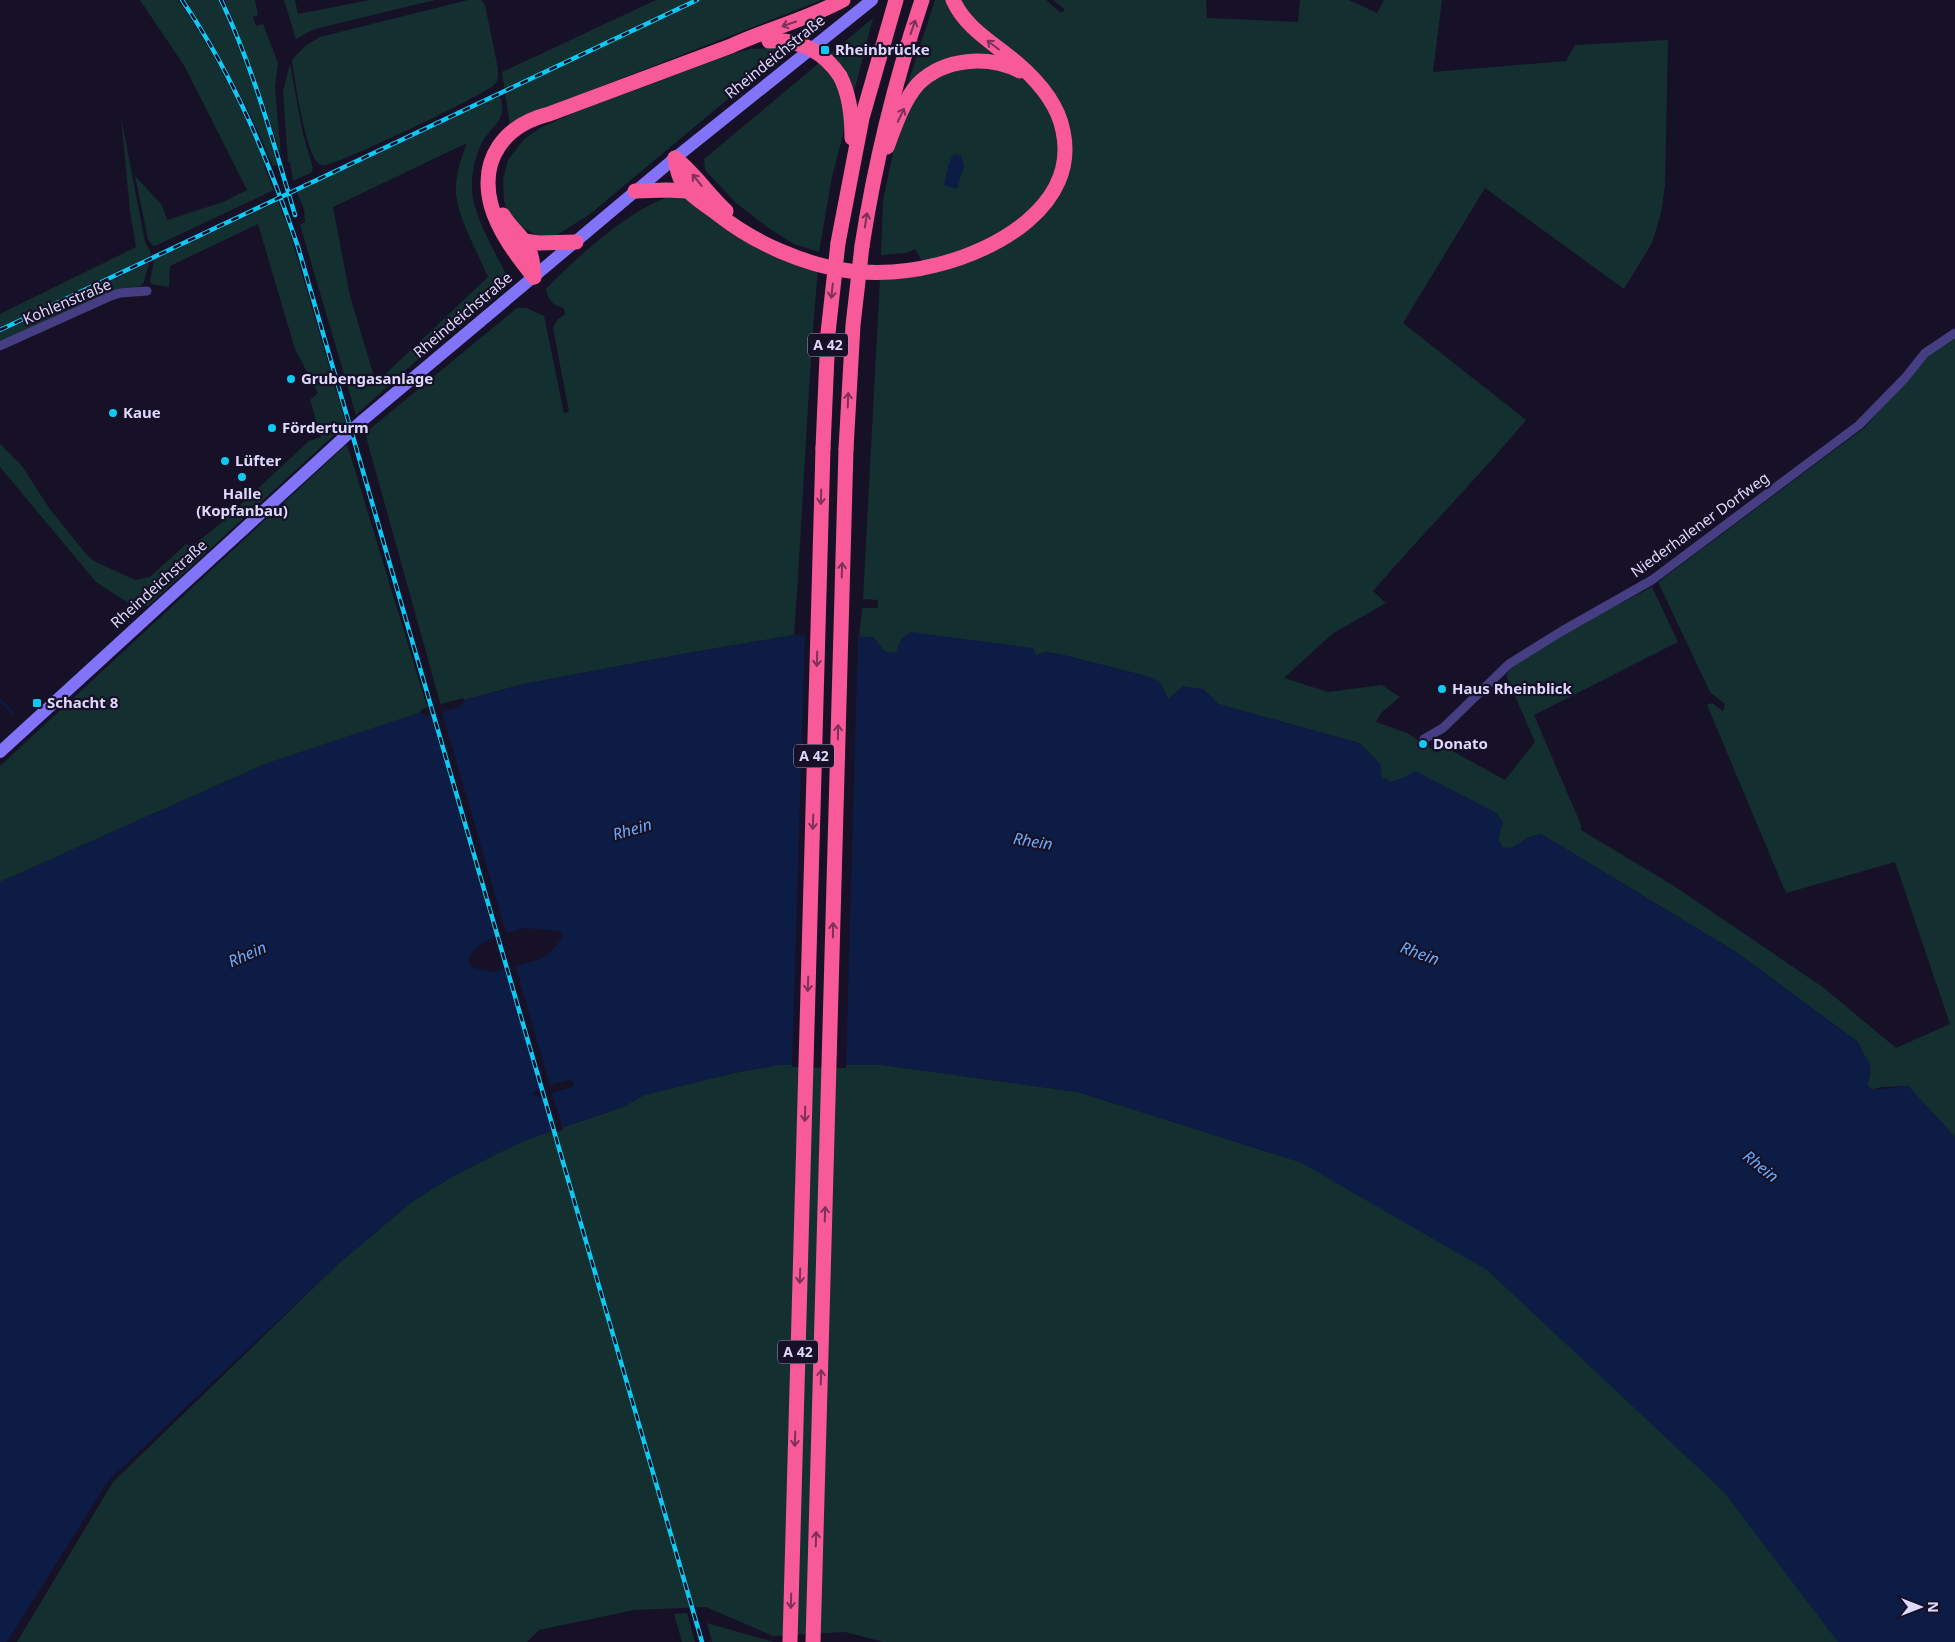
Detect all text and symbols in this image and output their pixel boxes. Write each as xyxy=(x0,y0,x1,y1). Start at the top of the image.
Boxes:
street label: Rheindeichstraße xyxy=(720,10,828,103)
one-way arrow xyxy=(781,19,797,29)
one-way arrow xyxy=(909,20,918,35)
place label: Rheinbrücke xyxy=(835,39,930,59)
one-way arrow xyxy=(987,40,1000,51)
marker: Rheinbrücke xyxy=(819,44,831,56)
one-way arrow xyxy=(896,108,906,123)
one-way arrow xyxy=(691,173,702,186)
one-way arrow xyxy=(861,212,871,228)
street label: Rheindeichstraße xyxy=(409,267,516,361)
street label: Kohlenstraße xyxy=(19,273,114,329)
one-way arrow xyxy=(828,283,837,299)
road number: A 42 xyxy=(808,334,848,356)
place label: Grubengasanlage xyxy=(301,368,433,388)
marker: Grubengasanlage xyxy=(285,373,297,385)
one-way arrow xyxy=(844,393,853,409)
place label: Kaue xyxy=(123,402,161,422)
marker: Kaue xyxy=(107,407,119,419)
place label: Förderturm xyxy=(282,417,369,437)
marker: Förderturm xyxy=(266,422,278,434)
place label: Lüfter xyxy=(235,450,281,470)
marker: Lüfter xyxy=(219,455,231,467)
street label: Niederhalener Dorfweg xyxy=(1626,467,1773,581)
marker: Halle (Kopfanbau) xyxy=(236,471,248,483)
place label: Halle (Kopfanbau) xyxy=(196,483,288,520)
one-way arrow xyxy=(817,488,826,504)
street label: Rheindeichstraße xyxy=(106,535,211,632)
one-way arrow xyxy=(837,562,847,578)
one-way arrow xyxy=(812,650,822,667)
place label: Haus Rheinblick xyxy=(1452,678,1573,698)
marker: Haus Rheinblick xyxy=(1436,683,1448,695)
place label: Schacht 8 xyxy=(47,692,119,712)
marker: Schacht 8 xyxy=(31,697,43,709)
one-way arrow xyxy=(833,724,842,740)
place label: Donato xyxy=(1433,733,1488,753)
marker: Donato xyxy=(1417,738,1429,750)
road number: A 42 xyxy=(794,744,834,768)
water label: Rhein xyxy=(610,813,654,845)
one-way arrow xyxy=(808,813,817,829)
water label: Rhein xyxy=(1012,827,1054,855)
one-way arrow xyxy=(828,922,837,938)
water label: Rhein xyxy=(224,936,270,972)
water label: Rhein xyxy=(1398,936,1442,970)
one-way arrow xyxy=(803,976,813,992)
one-way arrow xyxy=(800,1105,809,1121)
water label: Rhein xyxy=(1739,1145,1783,1187)
one-way arrow xyxy=(820,1207,830,1223)
one-way arrow xyxy=(795,1268,805,1284)
road number: A 42 xyxy=(778,1340,818,1364)
one-way arrow xyxy=(816,1369,825,1385)
one-way arrow xyxy=(791,1430,800,1446)
one-way arrow xyxy=(811,1531,821,1548)
north arrow xyxy=(1895,1582,1945,1632)
one-way arrow xyxy=(786,1592,796,1609)
text: N xyxy=(1924,1601,1943,1613)

